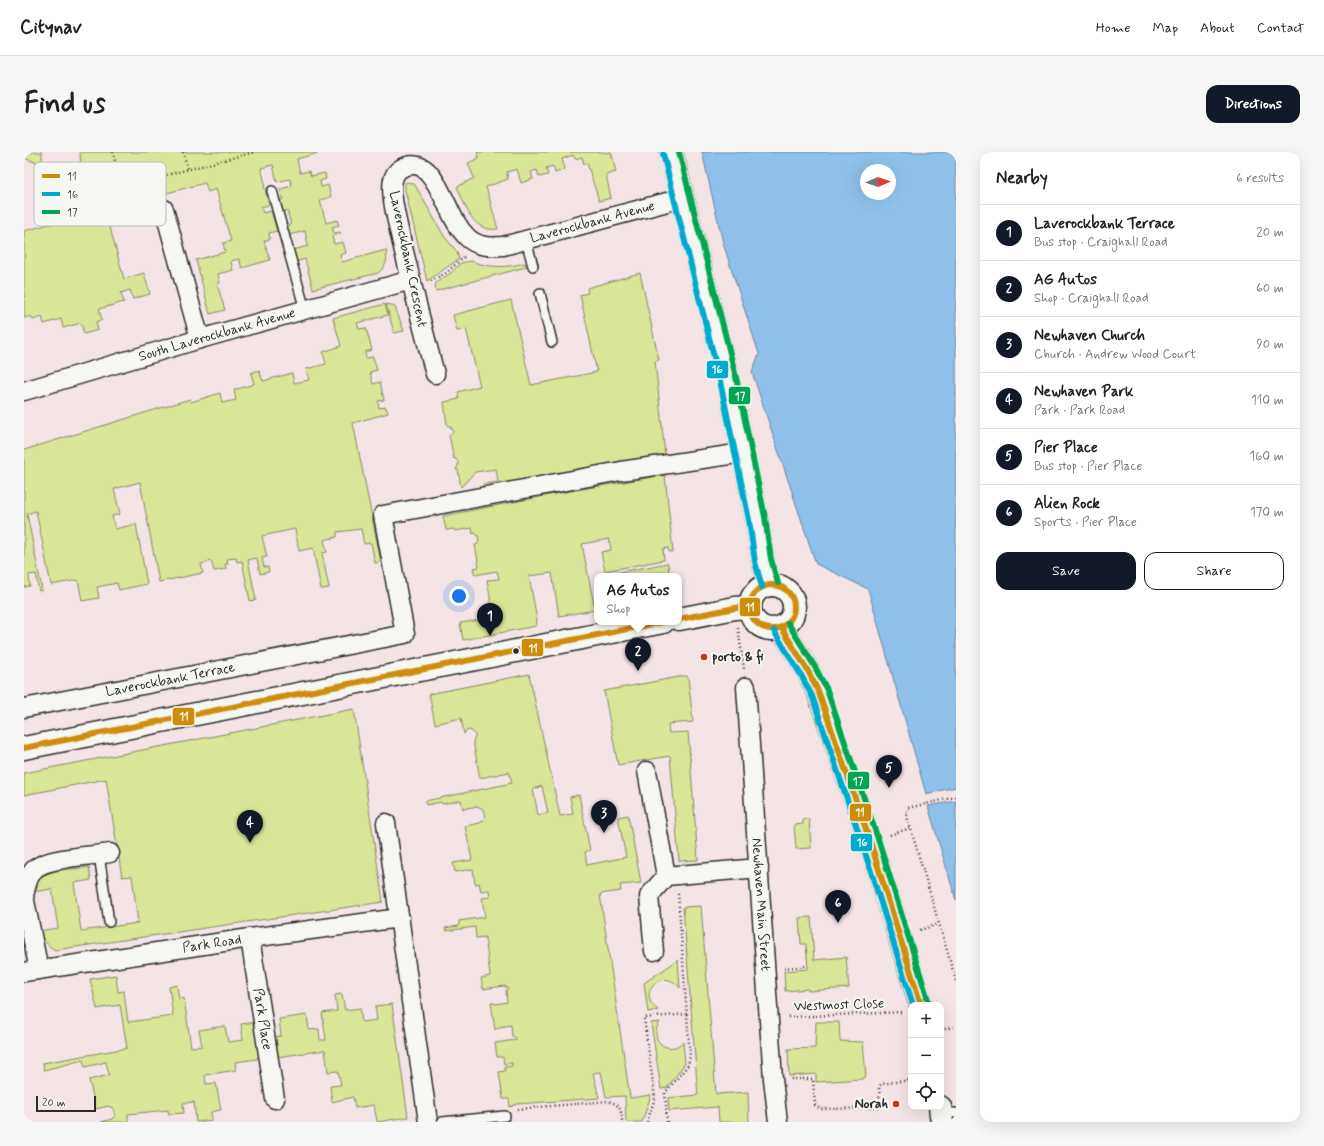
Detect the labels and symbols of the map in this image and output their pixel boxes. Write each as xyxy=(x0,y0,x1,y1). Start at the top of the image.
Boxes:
legend xyxy=(34,162,166,226)
north arrow xyxy=(860,164,896,200)
text: 11 xyxy=(67,170,77,184)
text: 16 xyxy=(67,188,78,202)
street label: Laverockbank Crescent xyxy=(385,189,431,329)
street label: Laverockbank Avenue xyxy=(528,197,657,247)
text: 17 xyxy=(67,206,78,220)
street label: South Laverockbank Avenue xyxy=(136,304,298,366)
line badge: 16 xyxy=(706,360,729,379)
text: 16 xyxy=(712,363,723,377)
line badge: 17 xyxy=(728,386,751,405)
text: 17 xyxy=(735,390,746,404)
your location xyxy=(449,586,469,606)
line badge: 11 xyxy=(739,597,761,617)
text: 11 xyxy=(745,601,755,615)
pin: 1 xyxy=(477,603,503,636)
line badge: 11 xyxy=(521,638,544,657)
pin: 2 xyxy=(625,638,651,671)
text: 11 xyxy=(528,642,538,656)
unlabelled marker xyxy=(511,646,521,656)
place label: porto & fi xyxy=(712,648,764,666)
marker: porto & fi xyxy=(699,652,709,662)
street label: Laverockbank Terrace xyxy=(104,658,237,701)
line badge: 11 xyxy=(172,707,195,726)
text: 11 xyxy=(179,710,189,724)
pin: 5 xyxy=(876,755,902,788)
line badge: 17 xyxy=(847,771,870,790)
text: 17 xyxy=(853,775,864,789)
pin: 3 xyxy=(591,800,617,833)
line badge: 11 xyxy=(849,803,872,822)
text: 11 xyxy=(855,806,865,820)
pin: 4 xyxy=(237,810,263,843)
line badge: 16 xyxy=(850,833,873,852)
text: 16 xyxy=(857,836,868,850)
street label: Newhaven Main Street xyxy=(747,837,775,972)
pin: 6 xyxy=(825,890,851,923)
street label: Park Road xyxy=(181,930,243,957)
street label: Park Place xyxy=(249,987,276,1051)
street label: Westmost Close xyxy=(793,994,885,1016)
scale bar xyxy=(36,1094,96,1113)
place label: Norah xyxy=(855,1095,888,1113)
marker: Norah xyxy=(891,1099,901,1109)

